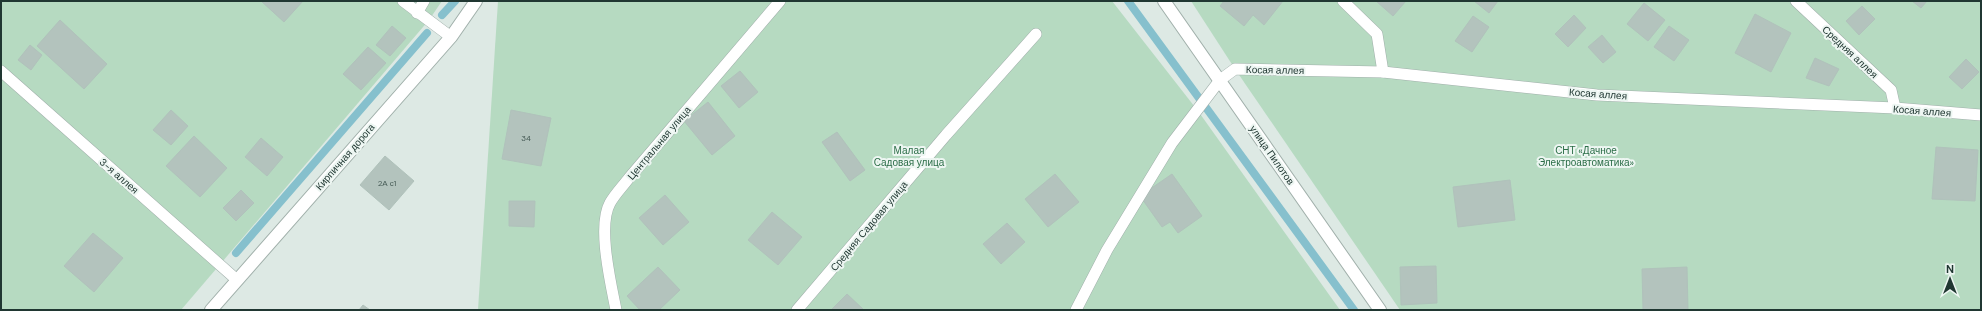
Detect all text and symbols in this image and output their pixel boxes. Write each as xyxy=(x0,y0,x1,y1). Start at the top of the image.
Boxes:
street label: Средняя аллея xyxy=(1820,23,1880,81)
street label: Косая аллея xyxy=(1246,63,1304,77)
street label: Косая аллея xyxy=(1569,85,1627,103)
street label: Косая аллея xyxy=(1893,102,1951,120)
street label: Центральная улица xyxy=(624,103,694,182)
street label: Кирпичная дорога xyxy=(313,121,378,193)
street label: улица Пилотов xyxy=(1247,123,1297,187)
house number: 34 xyxy=(521,133,531,143)
park label: Малая Садовая улица xyxy=(874,144,945,169)
park label: СНТ «Дачное Электроавтоматика» xyxy=(1538,144,1635,169)
street label: 3-я аллея xyxy=(97,155,141,197)
house number: 2А с1 xyxy=(378,178,396,188)
street label: Средняя Садовая улица xyxy=(828,178,911,274)
north arrow xyxy=(1930,259,1970,299)
text: N xyxy=(1946,262,1954,276)

